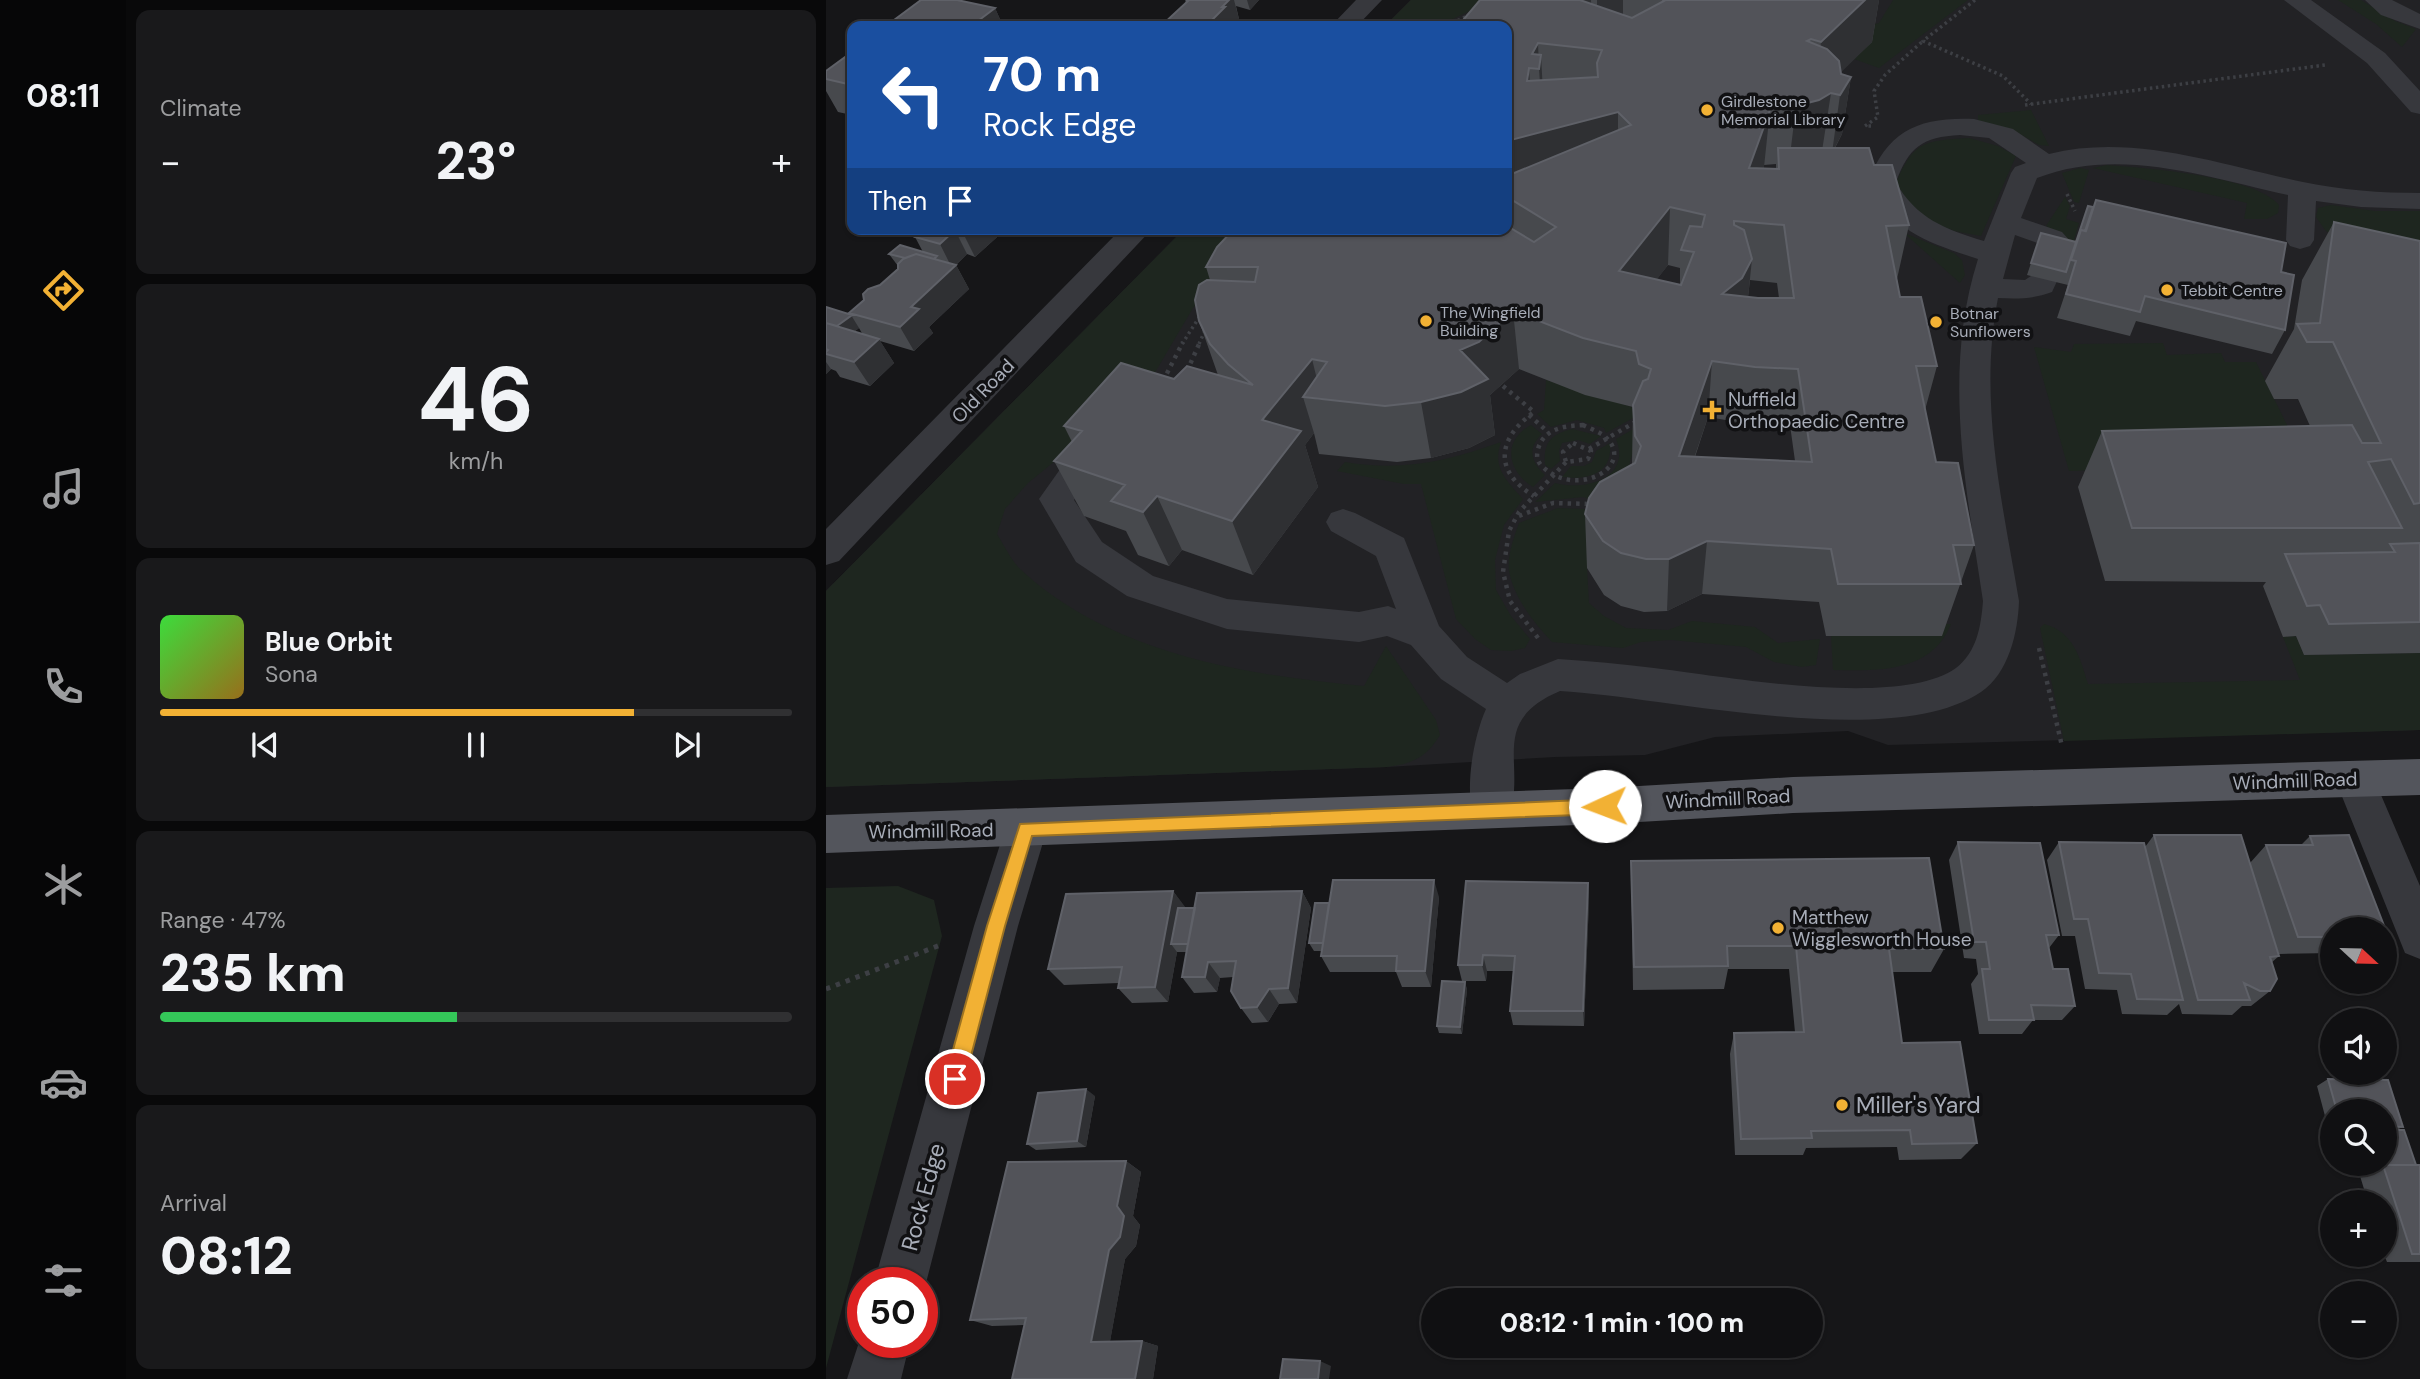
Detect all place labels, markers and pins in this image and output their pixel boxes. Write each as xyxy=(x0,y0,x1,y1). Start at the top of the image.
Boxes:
place label: Girdlestone Memorial Library xyxy=(1721,91,1845,130)
marker: Girdlestone Memorial Library xyxy=(1699,102,1715,118)
place label: Tebbit Centre xyxy=(2181,280,2283,301)
marker: Tebbit Centre xyxy=(2159,282,2175,298)
place label: The Wingfield Building xyxy=(1440,302,1541,341)
place label: Botnar Sunflowers xyxy=(1950,303,2031,342)
marker: The Wingfield Building xyxy=(1418,313,1434,329)
marker: Botnar Sunflowers xyxy=(1928,314,1944,330)
place label: Nuffield Orthopaedic Centre xyxy=(1728,387,1905,434)
marker: Nuffield Orthopaedic Centre xyxy=(1702,400,1722,420)
place label: Matthew Wigglesworth House xyxy=(1792,905,1972,952)
marker: Matthew Wigglesworth House xyxy=(1770,920,1786,936)
pin xyxy=(925,1049,985,1109)
place label: Miller's Yard xyxy=(1856,1090,1981,1120)
marker: Miller's Yard xyxy=(1834,1097,1850,1113)

